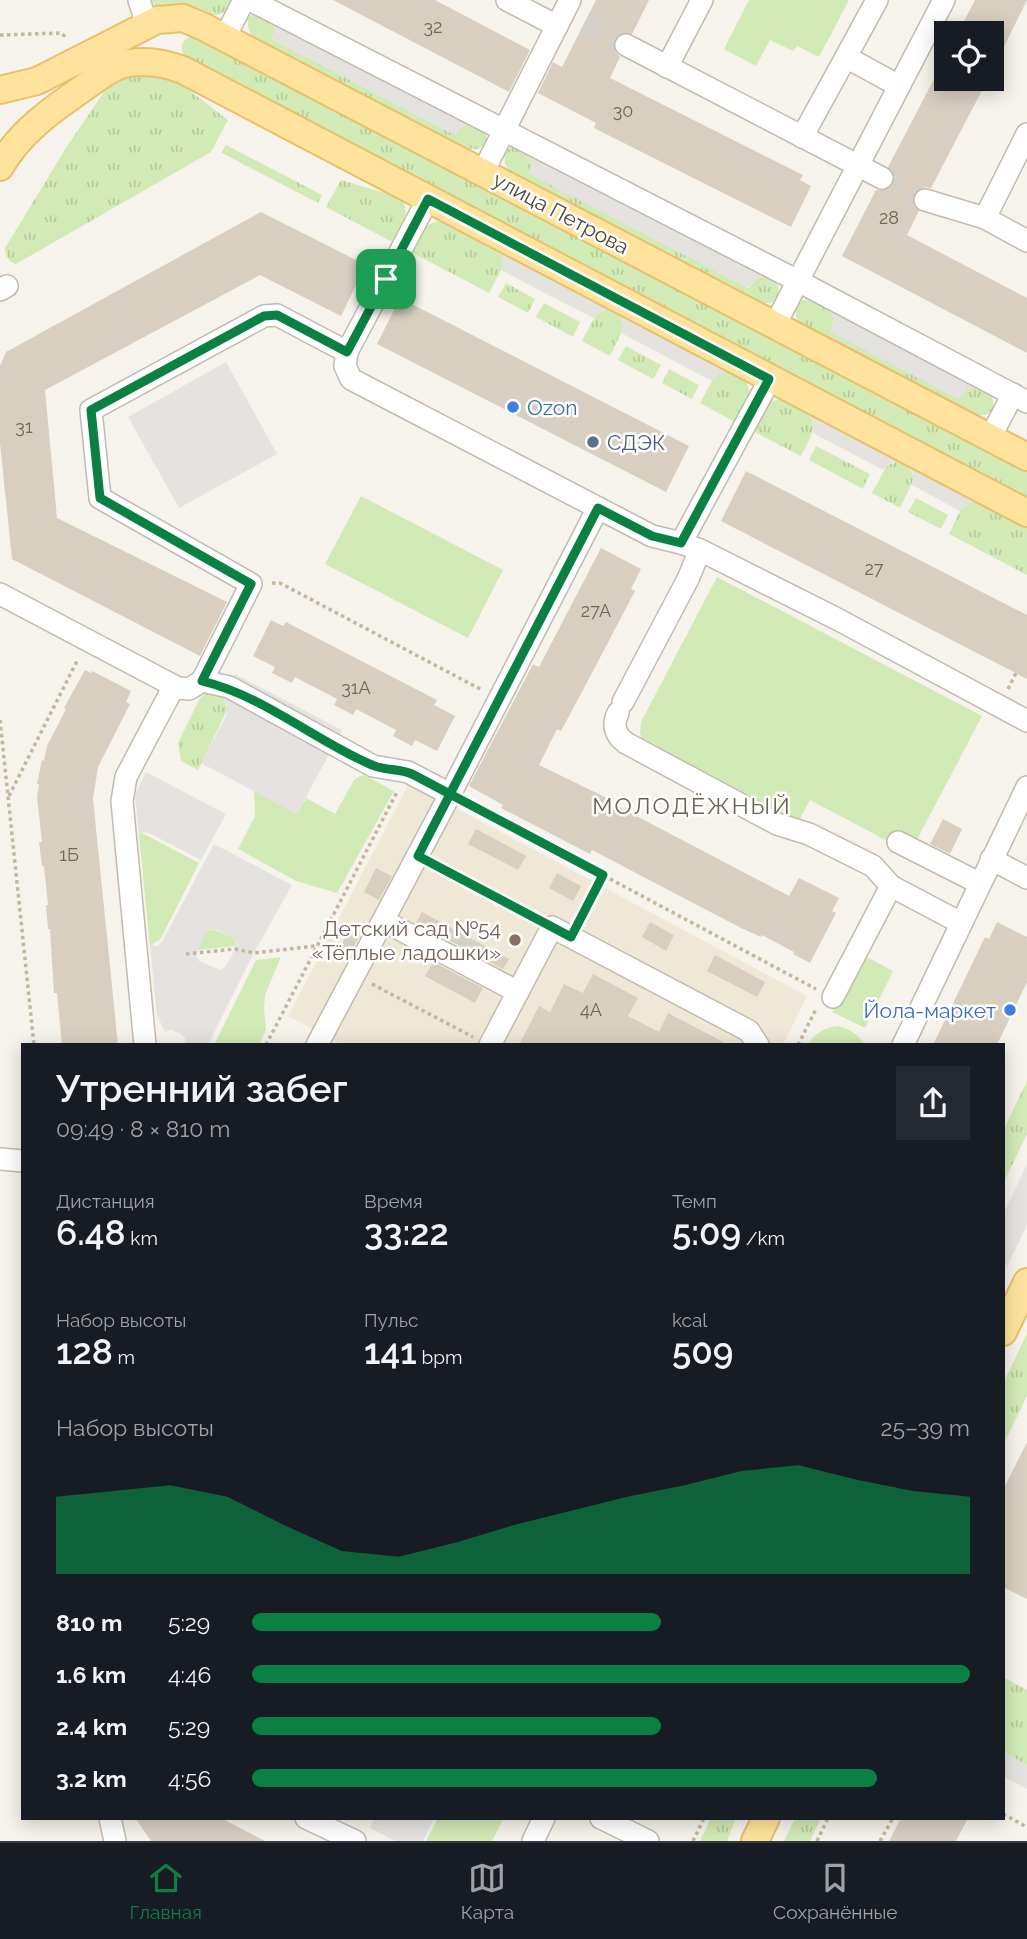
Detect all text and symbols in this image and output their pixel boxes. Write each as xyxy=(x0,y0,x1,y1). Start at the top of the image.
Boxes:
house number: 32 xyxy=(424,16,443,37)
map controls xyxy=(934,21,1004,91)
button: locate xyxy=(934,21,1004,91)
house number: 30 xyxy=(613,100,633,121)
street label: улица Петрова xyxy=(489,167,633,259)
house number: 28 xyxy=(879,207,899,228)
pin xyxy=(356,249,416,309)
icon: arrive xyxy=(367,260,405,298)
place label: Ozon xyxy=(527,395,578,420)
marker: Ozon xyxy=(505,399,521,415)
house number: 31 xyxy=(15,416,33,437)
place label: СДЭК xyxy=(607,430,665,455)
marker: СДЭК xyxy=(585,434,601,450)
house number: 27 xyxy=(864,558,884,579)
house number: 27А xyxy=(581,600,611,621)
house number: 31А xyxy=(341,677,371,698)
district label: МОЛОДЁЖНЫЙ xyxy=(592,792,792,819)
house number: 1Б xyxy=(59,844,79,865)
place label: Детский сад №54 «Тёплые ладошки» xyxy=(312,916,501,965)
marker: Детский сад №54 «Тёплые ладошки» xyxy=(507,932,523,948)
place label: Йола-маркет xyxy=(863,998,996,1023)
house number: 4А xyxy=(580,999,602,1020)
marker: Йола-маркет xyxy=(1002,1002,1018,1018)
text: Утренний забег xyxy=(56,1066,348,1111)
button: share xyxy=(896,1066,970,1140)
text: 09:49 · 8 × 810 m xyxy=(56,1115,230,1142)
text: Дистанция xyxy=(56,1190,155,1212)
text: Время xyxy=(364,1190,423,1212)
text: Темп xyxy=(672,1190,717,1212)
text: 6.48 xyxy=(56,1212,125,1253)
text: 33:22 xyxy=(364,1212,449,1253)
text: 5:09 xyxy=(672,1212,741,1253)
text: km xyxy=(125,1227,158,1249)
text: /km xyxy=(741,1227,785,1249)
text: Набор высоты xyxy=(56,1309,186,1331)
text: Пульс xyxy=(364,1309,418,1331)
text: kcal xyxy=(672,1309,708,1331)
text: 128 xyxy=(56,1331,113,1372)
text: 141 xyxy=(364,1331,417,1372)
text: 509 xyxy=(672,1331,733,1372)
text: m xyxy=(113,1346,135,1368)
text: bpm xyxy=(417,1346,462,1368)
text: Набор высоты xyxy=(56,1414,214,1441)
text: 25–39 m xyxy=(881,1414,970,1441)
text: 810 m xyxy=(56,1609,122,1636)
text: 5:29 xyxy=(168,1609,210,1636)
text: 1.6 km xyxy=(56,1661,126,1688)
text: 4:46 xyxy=(168,1661,211,1688)
text: 2.4 km xyxy=(56,1713,127,1740)
text: 5:29 xyxy=(168,1713,210,1740)
text: 3.2 km xyxy=(56,1765,127,1792)
text: 4:56 xyxy=(168,1765,211,1792)
tab: Главная xyxy=(129,1859,202,1923)
tab: Карта xyxy=(461,1859,514,1923)
tab: Сохранённые xyxy=(773,1859,898,1923)

